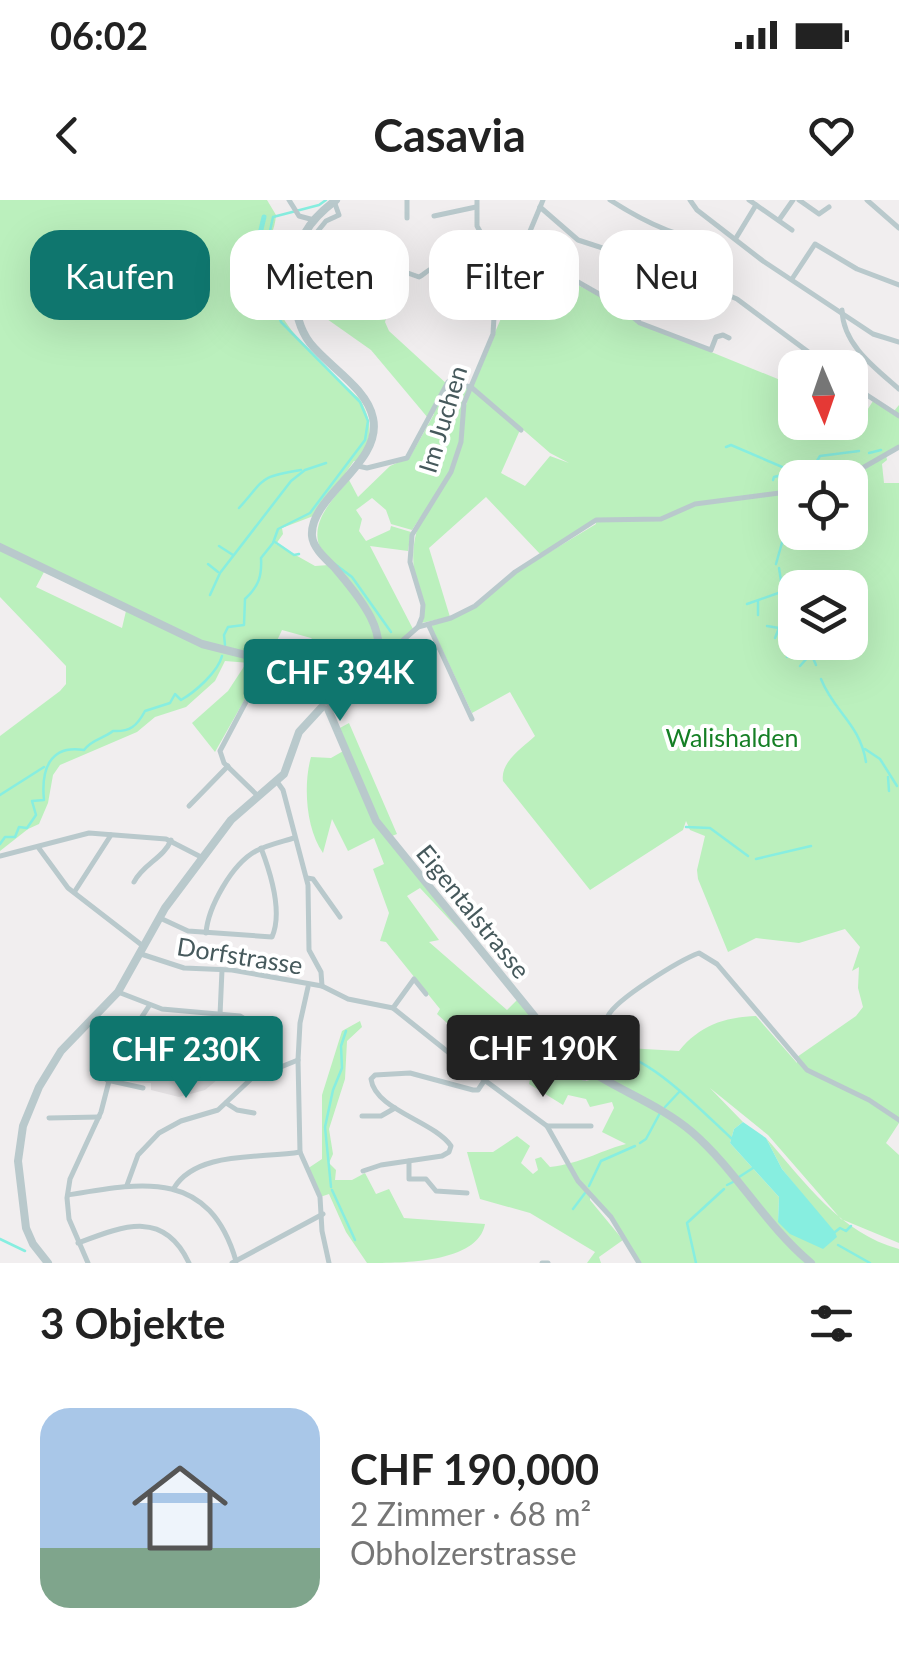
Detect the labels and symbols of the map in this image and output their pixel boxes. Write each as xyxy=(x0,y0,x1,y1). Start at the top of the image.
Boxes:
north arrow xyxy=(778,350,868,440)
street label: Im Juchen xyxy=(412,362,472,476)
pin: CHF 394K xyxy=(237,639,443,724)
park label: Walishalden xyxy=(665,722,799,752)
street label: Eigentalstrasse xyxy=(411,838,537,984)
street label: Dorfstrasse xyxy=(175,930,305,980)
pin: CHF 190K xyxy=(440,1015,646,1100)
pin: CHF 230K xyxy=(83,1016,289,1101)

